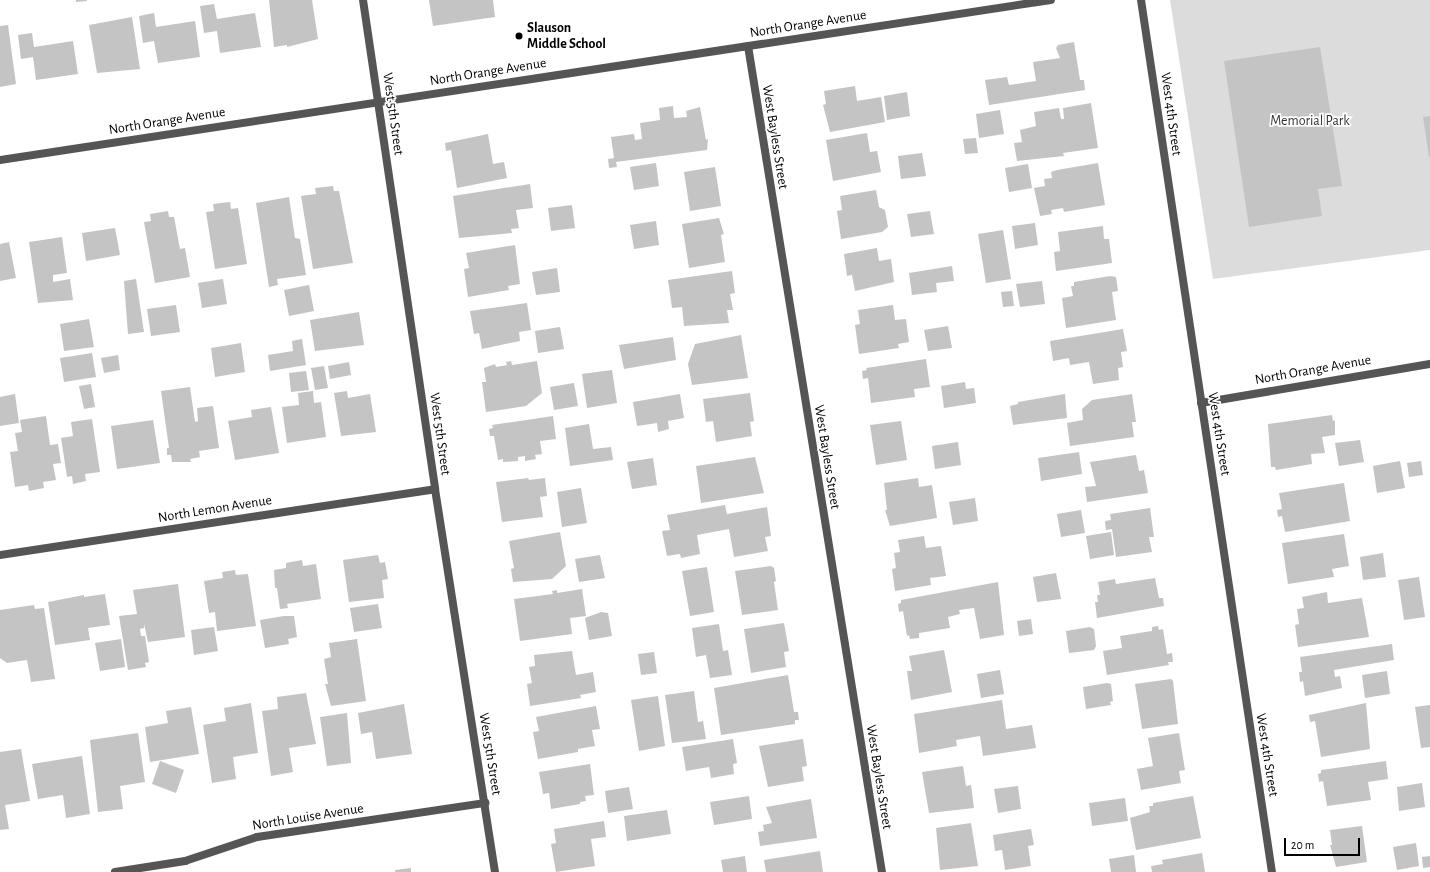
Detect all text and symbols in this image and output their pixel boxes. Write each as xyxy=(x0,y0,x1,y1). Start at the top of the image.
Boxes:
street label: North Orange Avenue xyxy=(749,6,867,42)
place label: Slauson Middle School xyxy=(527,20,606,52)
marker: Slauson Middle School xyxy=(514,31,524,41)
street label: North Orange Avenue xyxy=(429,54,547,90)
street label: West 4th Street xyxy=(1157,71,1185,157)
street label: West 5th Street xyxy=(379,72,407,156)
street label: West Bayless Street xyxy=(758,84,792,190)
street label: North Orange Avenue xyxy=(108,103,226,139)
park label: Memorial Park xyxy=(1270,113,1350,129)
street label: North Orange Avenue xyxy=(1254,351,1372,389)
street label: West 4th Street xyxy=(1204,391,1234,477)
street label: West 5th Street xyxy=(426,392,454,476)
street label: West Bayless Street xyxy=(810,404,844,510)
street label: North Lemon Avenue xyxy=(157,492,273,526)
street label: West 5th Street xyxy=(475,712,505,796)
street label: West 4th Street xyxy=(1252,712,1282,798)
street label: West Bayless Street xyxy=(862,724,896,830)
street label: North Louise Avenue xyxy=(251,800,365,834)
scale bar xyxy=(1286,830,1362,856)
text: 20 m xyxy=(1291,839,1314,851)

